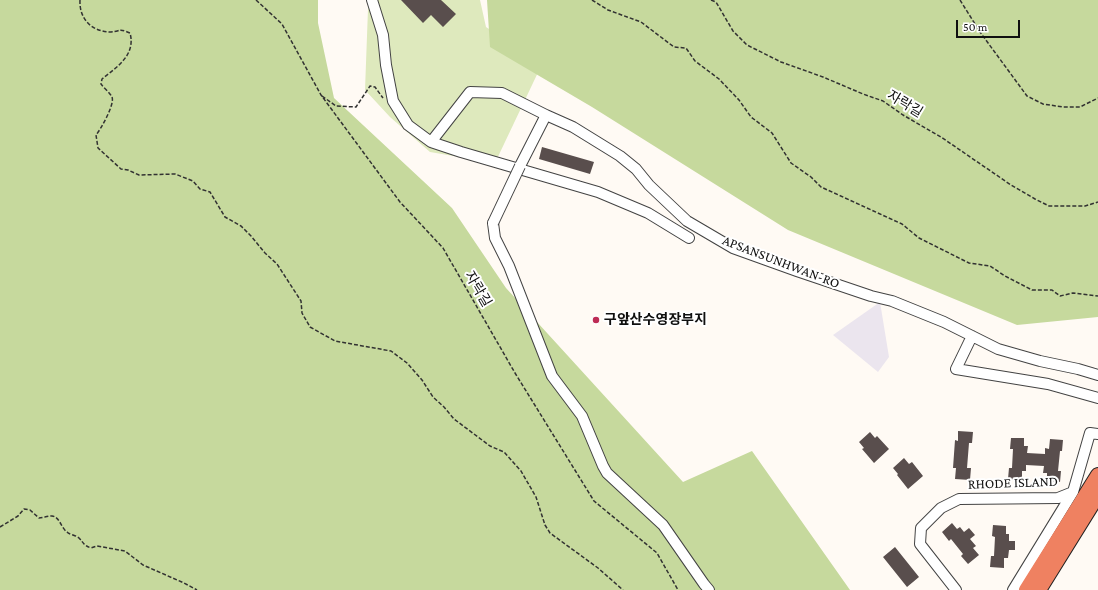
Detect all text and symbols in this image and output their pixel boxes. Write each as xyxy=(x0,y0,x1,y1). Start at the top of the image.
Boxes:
scale bar xyxy=(958,12,1022,38)
text: 50 m xyxy=(963,20,987,34)
street label: 자락길 xyxy=(884,87,926,121)
street label: APSANSUNHWAN-RO xyxy=(720,232,842,292)
street label: 자락길 xyxy=(461,268,495,310)
place label: 구앞산수영장부지 xyxy=(604,312,707,328)
marker: 구앞산수영장부지 xyxy=(591,315,601,325)
street label: RHODE ISLAND xyxy=(968,473,1058,493)

